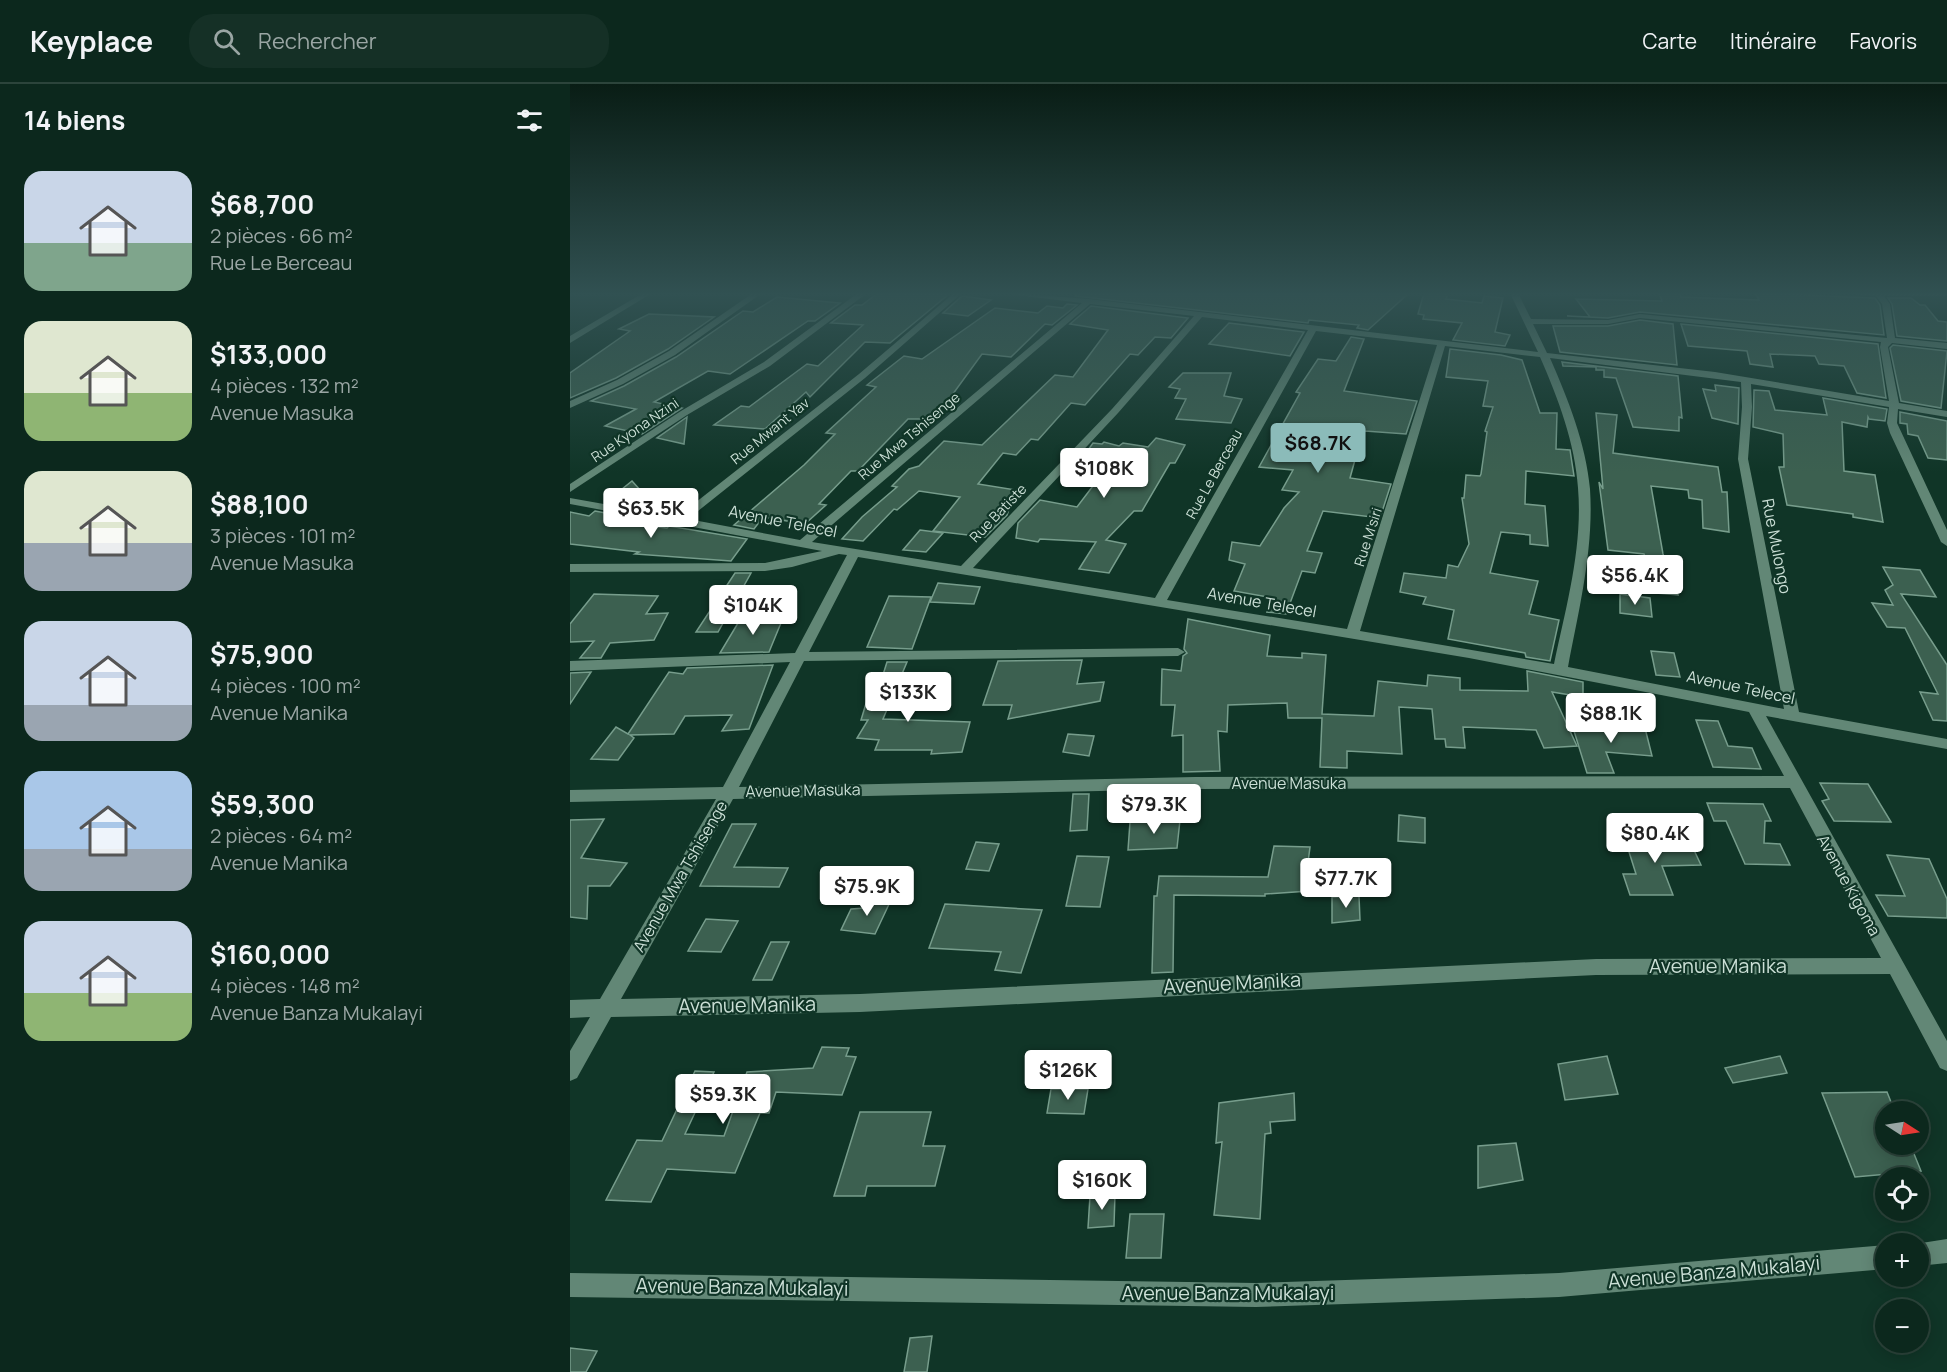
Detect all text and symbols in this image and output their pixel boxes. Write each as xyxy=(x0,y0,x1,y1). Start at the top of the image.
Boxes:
search box xyxy=(189,14,609,68)
text: Keyplace xyxy=(30,22,153,60)
icon: search xyxy=(210,25,243,58)
text: Rechercher xyxy=(258,26,377,56)
text: Carte xyxy=(1643,27,1697,55)
text: Itinéraire xyxy=(1730,27,1816,55)
text: Favoris xyxy=(1849,27,1917,55)
text: 14 biens xyxy=(24,102,125,138)
icon: filters xyxy=(513,104,546,137)
text: $68,700 xyxy=(210,186,314,222)
icon: home xyxy=(72,195,144,267)
text: 2 pièces · 66 m² xyxy=(210,222,353,249)
text: Rue Le Berceau xyxy=(210,249,352,276)
text: $133,000 xyxy=(210,336,327,372)
icon: home xyxy=(72,345,144,417)
text: 4 pièces · 132 m² xyxy=(210,372,359,399)
street label: Rue Mwa Tshisenge xyxy=(854,387,964,484)
street label: Rue Kyona Nzini xyxy=(587,393,682,466)
street label: Rue Mwant Yav xyxy=(726,393,813,468)
text: Avenue Masuka xyxy=(210,399,354,426)
pin: $68.7K xyxy=(1269,423,1367,474)
street label: Rue Le Berceau xyxy=(1181,426,1246,522)
text: $68.7K xyxy=(1285,429,1351,456)
pin: $108K xyxy=(1062,448,1146,499)
text: $108K xyxy=(1074,454,1134,481)
street label: Rue Batiste xyxy=(965,479,1030,546)
text: $88,100 xyxy=(210,486,309,522)
pin: $63.5K xyxy=(602,488,700,539)
text: $63.5K xyxy=(617,494,685,521)
icon: home xyxy=(72,495,144,567)
street label: Rue Mulongo xyxy=(1757,496,1797,596)
street label: Avenue Telecel xyxy=(727,500,839,542)
street label: Rue M'siri xyxy=(1349,505,1386,569)
text: 3 pièces · 101 m² xyxy=(210,522,356,549)
text: Avenue Masuka xyxy=(210,549,354,576)
pin: $56.4K xyxy=(1586,555,1684,606)
text: $56.4K xyxy=(1601,561,1669,588)
street label: Avenue Telecel xyxy=(1206,582,1318,622)
pin: $104K xyxy=(711,585,795,636)
text: $104K xyxy=(723,591,783,618)
text: $75,900 xyxy=(210,636,314,672)
icon: home xyxy=(72,645,144,717)
street label: Avenue Telecel xyxy=(1685,665,1797,709)
text: 4 pièces · 100 m² xyxy=(210,672,361,699)
pin: $133K xyxy=(866,672,950,723)
text: $133K xyxy=(879,678,937,705)
pin: $88.1K xyxy=(1562,693,1660,744)
text: Avenue Manika xyxy=(210,699,348,726)
text: $88.1K xyxy=(1580,699,1642,726)
street label: Avenue Masuka xyxy=(1231,772,1347,794)
street label: Avenue Masuka xyxy=(745,778,861,802)
pin: $79.3K xyxy=(1105,784,1203,835)
text: $59,300 xyxy=(210,786,315,822)
text: $79.3K xyxy=(1121,790,1187,817)
icon: home xyxy=(72,795,144,867)
street label: Avenue Mwa Tshisenge xyxy=(628,796,732,956)
pin: $80.4K xyxy=(1606,813,1704,864)
text: $80.4K xyxy=(1620,819,1690,846)
text: 2 pièces · 64 m² xyxy=(210,822,352,849)
street label: Avenue Kigoma xyxy=(1812,830,1886,940)
text: Avenue Manika xyxy=(210,849,348,876)
pin: $77.7K xyxy=(1297,858,1395,909)
text: $77.7K xyxy=(1314,864,1378,891)
pin: $75.9K xyxy=(818,866,916,917)
text: $75.9K xyxy=(834,872,900,899)
text: $160,000 xyxy=(210,936,330,972)
icon: home xyxy=(72,945,144,1017)
street label: Avenue Manika xyxy=(1649,952,1787,979)
street label: Avenue Manika xyxy=(1162,965,1302,1000)
text: 4 pièces · 148 m² xyxy=(210,972,360,999)
street label: Avenue Manika xyxy=(678,990,816,1019)
text: Avenue Banza Mukalayi xyxy=(210,999,423,1026)
pin: $126K xyxy=(1026,1050,1110,1101)
text: $126K xyxy=(1039,1056,1097,1083)
pin: $59.3K xyxy=(674,1074,772,1125)
text: $59.3K xyxy=(689,1080,757,1107)
north arrow xyxy=(1875,1101,1929,1155)
map controls xyxy=(1875,1101,1929,1353)
pin: $160K xyxy=(1060,1160,1144,1211)
text: $160K xyxy=(1072,1166,1132,1193)
button: locate xyxy=(1875,1167,1929,1221)
button: + xyxy=(1875,1233,1929,1287)
street label: Avenue Banza Mukalayi xyxy=(1607,1249,1821,1294)
street label: Avenue Banza Mukalayi xyxy=(635,1271,849,1302)
street label: Avenue Banza Mukalayi xyxy=(1122,1279,1334,1306)
button: − xyxy=(1875,1299,1929,1353)

